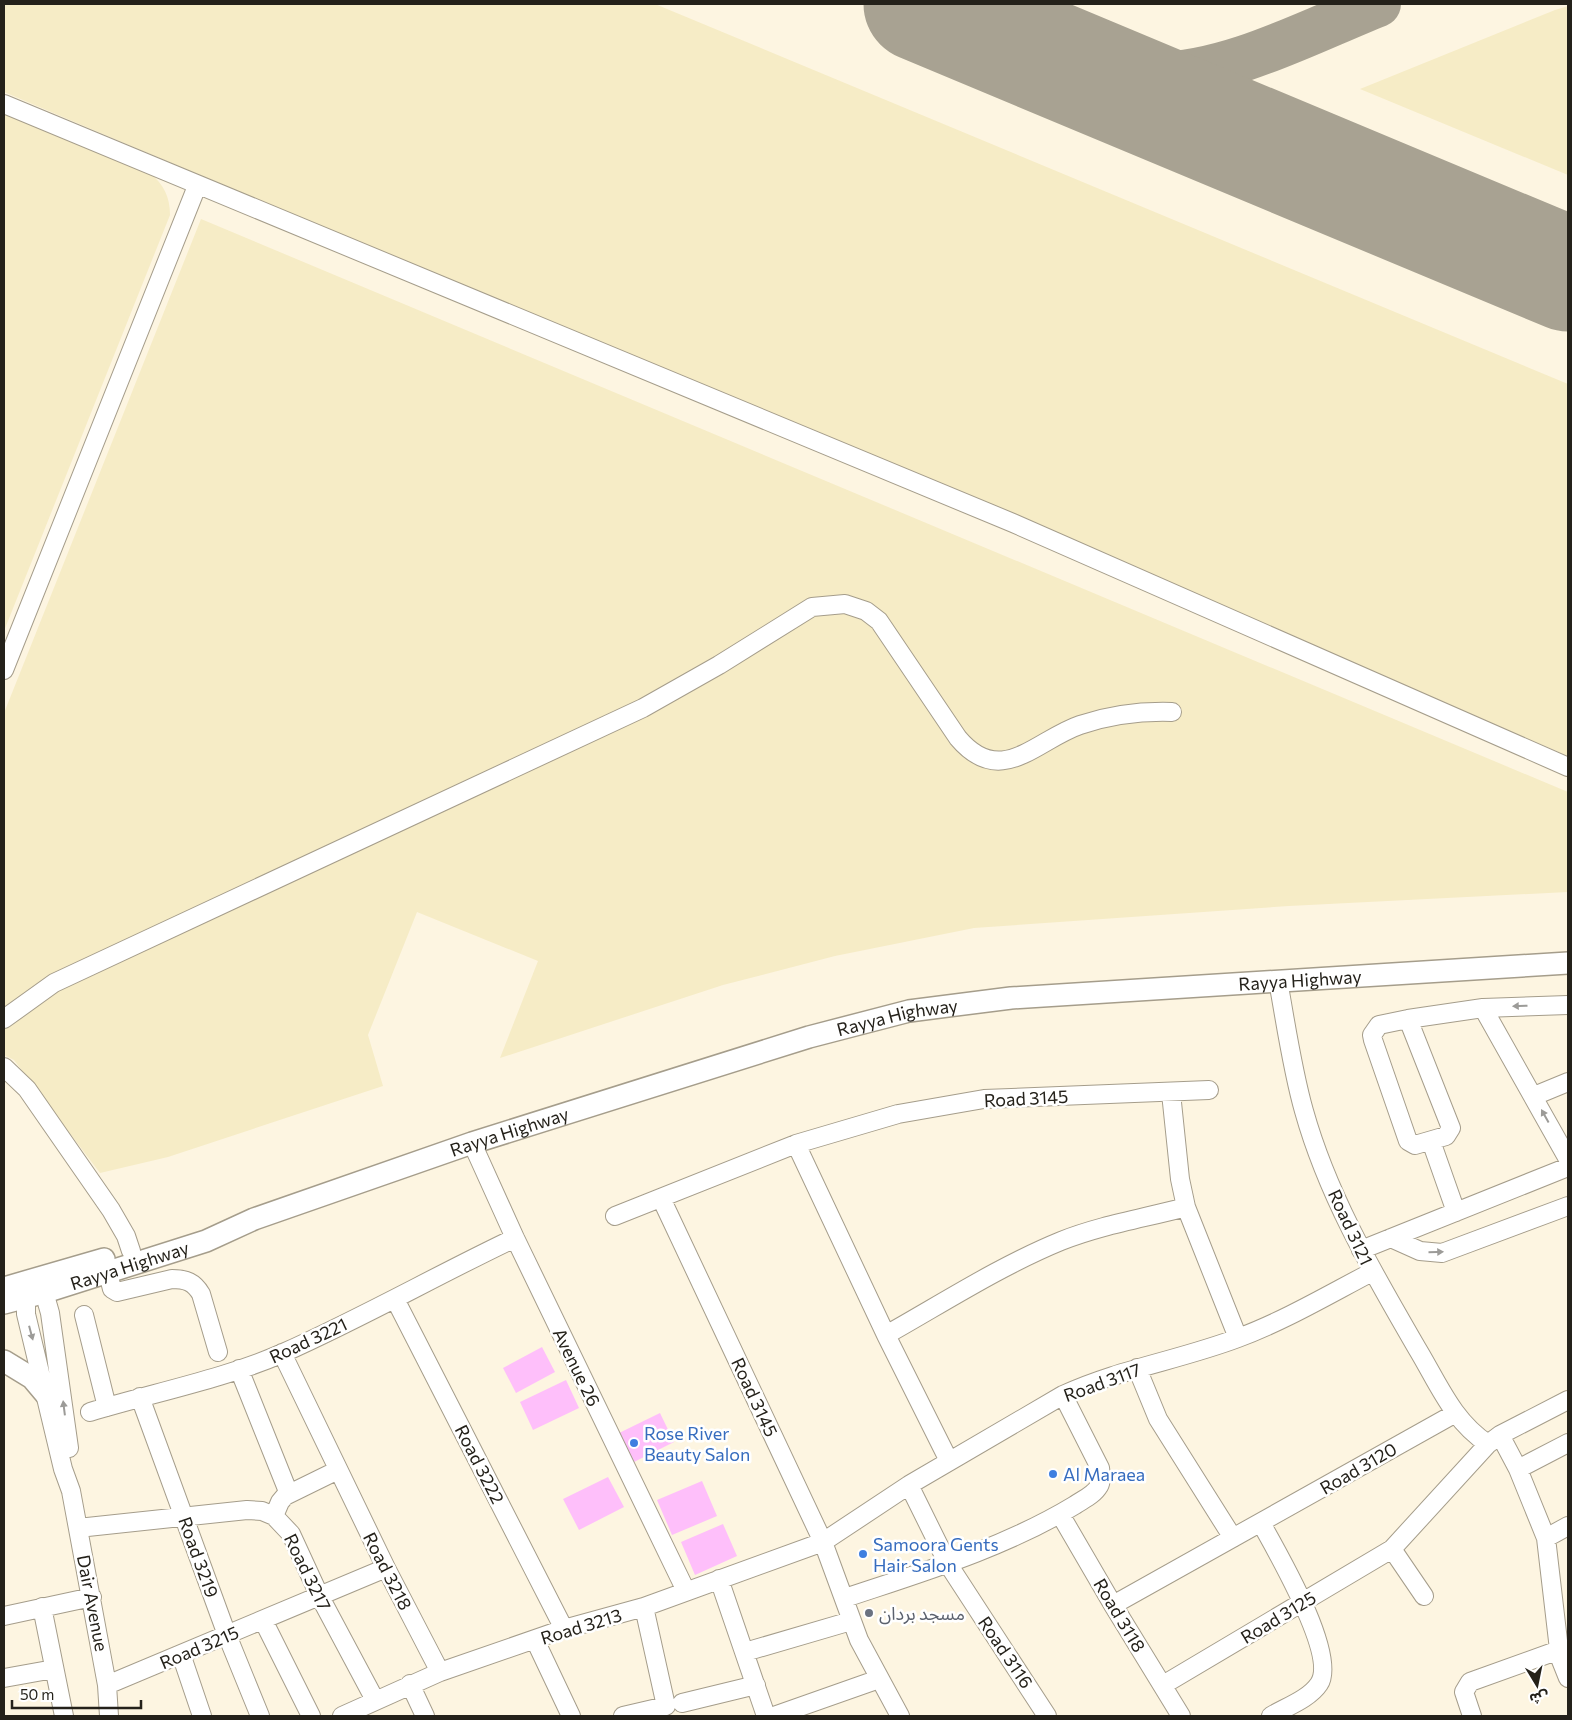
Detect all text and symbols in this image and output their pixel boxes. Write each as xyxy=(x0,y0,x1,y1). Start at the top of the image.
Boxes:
street label: Rayya Highway xyxy=(1238,965,1362,995)
street label: Rayya Highway xyxy=(834,994,959,1040)
one-way arrow xyxy=(1511,1003,1527,1011)
street label: Road 3145 xyxy=(983,1085,1069,1111)
street label: Rayya Highway xyxy=(447,1102,571,1161)
one-way arrow xyxy=(1541,1108,1549,1123)
street label: Road 3121 xyxy=(1324,1186,1378,1268)
street label: Rayya Highway xyxy=(67,1236,192,1294)
one-way arrow xyxy=(1429,1248,1445,1256)
street label: Road 3221 xyxy=(266,1312,350,1368)
street label: Avenue 26 xyxy=(549,1324,605,1410)
one-way arrow xyxy=(27,1326,35,1341)
street label: Road 3145 xyxy=(727,1354,783,1440)
street label: Road 3117 xyxy=(1060,1358,1144,1406)
one-way arrow xyxy=(60,1399,68,1415)
street label: Road 3222 xyxy=(451,1421,509,1507)
place label: Rose River Beauty Salon xyxy=(644,1422,750,1465)
marker: Rose River Beauty Salon xyxy=(628,1437,640,1449)
street label: Road 3120 xyxy=(1316,1437,1400,1499)
place label: Al Maraea xyxy=(1063,1463,1145,1485)
marker: Al Maraea xyxy=(1047,1468,1059,1480)
street label: Road 3219 xyxy=(174,1514,224,1600)
street label: Road 3218 xyxy=(359,1528,417,1614)
street label: Road 3217 xyxy=(280,1530,336,1614)
place label: Samoora Gents Hair Salon xyxy=(873,1533,999,1576)
marker: Samoora Gents Hair Salon xyxy=(857,1548,869,1560)
street label: Dair Avenue xyxy=(73,1553,113,1653)
street label: Road 3118 xyxy=(1089,1574,1151,1656)
street label: Road 3125 xyxy=(1236,1586,1320,1648)
place label: مسجد بردان xyxy=(879,1602,965,1625)
street label: Road 3213 xyxy=(538,1603,624,1649)
marker: مسجد بردان xyxy=(863,1607,875,1619)
street label: Road 3116 xyxy=(974,1612,1038,1692)
street label: Road 3215 xyxy=(156,1621,242,1673)
north arrow xyxy=(1512,1660,1562,1710)
scale bar xyxy=(12,1678,141,1710)
text: 50 m xyxy=(20,1685,54,1703)
text: ش xyxy=(1528,1688,1550,1708)

